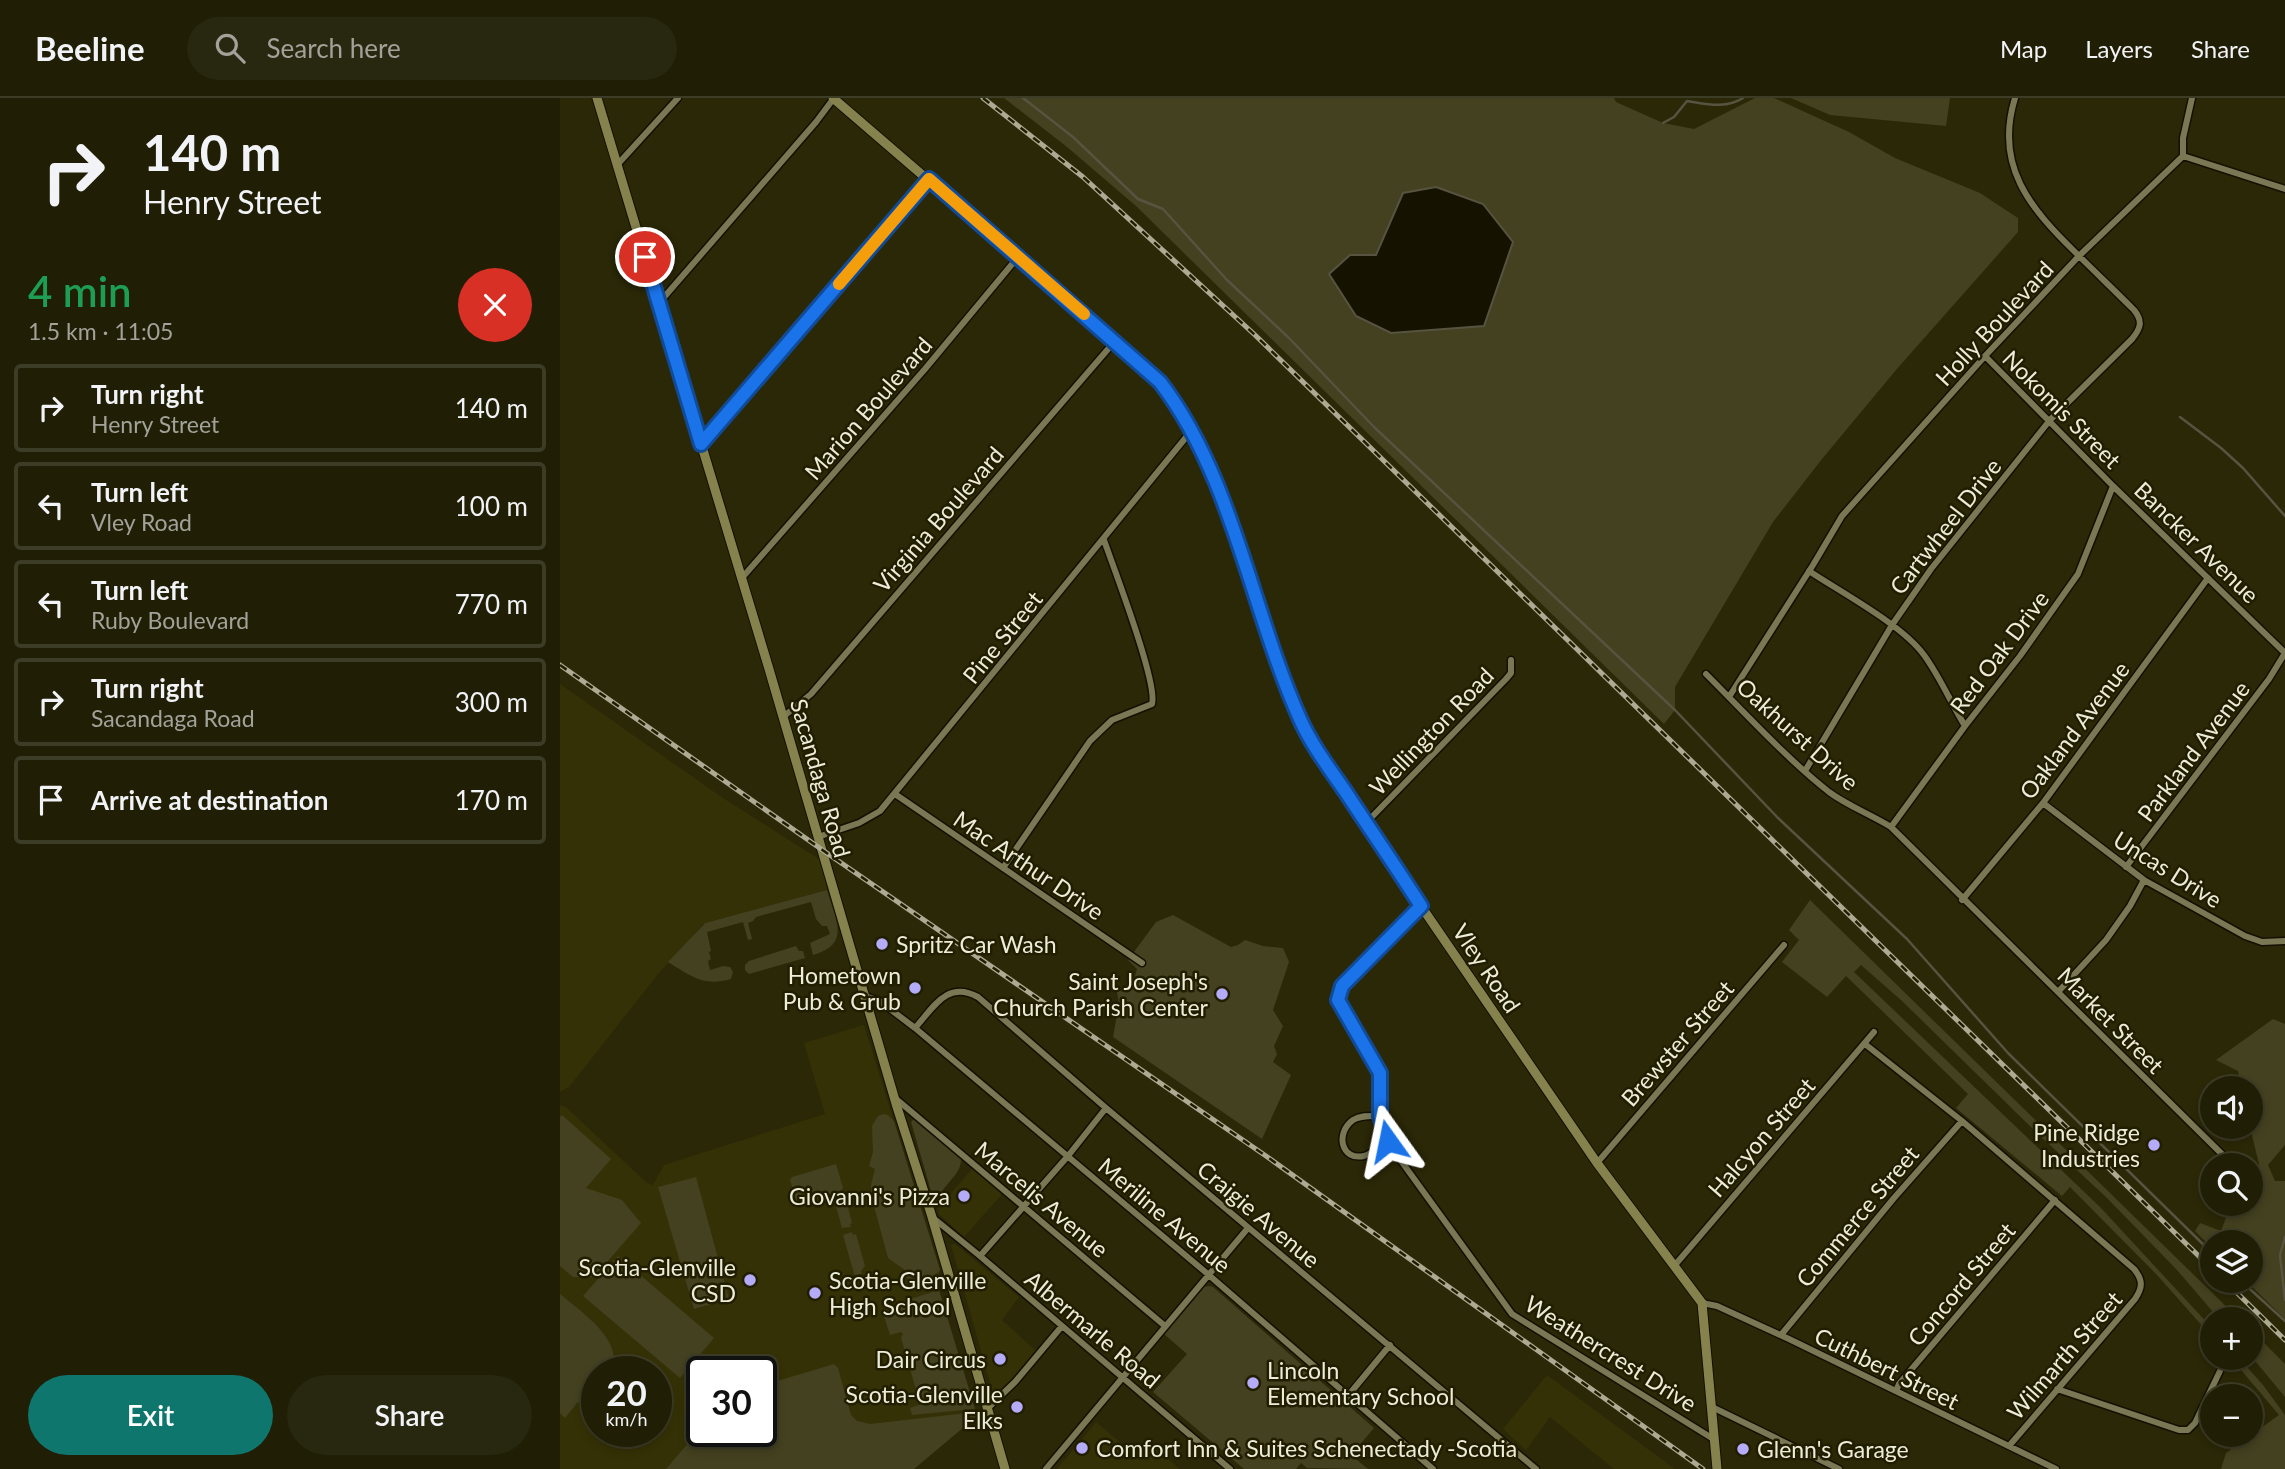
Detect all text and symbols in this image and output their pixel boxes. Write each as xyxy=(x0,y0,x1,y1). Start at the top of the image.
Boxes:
search box xyxy=(187,17,677,80)
text: Beeline xyxy=(35,28,145,68)
icon: search xyxy=(211,29,249,67)
text: Search here xyxy=(267,32,401,64)
text: Map xyxy=(2000,34,2047,63)
text: Layers xyxy=(2085,34,2153,63)
text: Share xyxy=(2191,34,2250,63)
text: 140 m xyxy=(143,123,281,181)
icon: right xyxy=(28,126,119,217)
text: Henry Street xyxy=(143,182,322,221)
pin xyxy=(615,227,675,287)
icon: arrive xyxy=(626,238,664,276)
street label: Holly Boulevard xyxy=(1929,255,2059,391)
text: 4 min xyxy=(28,266,132,316)
button: close xyxy=(458,268,532,342)
text: 1.5 km · 11:05 xyxy=(28,317,173,345)
street label: Marion Boulevard xyxy=(798,331,938,485)
street label: Nokomis Street xyxy=(1997,344,2127,474)
text: Turn right xyxy=(91,378,204,410)
icon: right xyxy=(32,389,70,427)
text: 140 m xyxy=(455,392,528,424)
text: Henry Street xyxy=(91,410,219,438)
street label: Virginia Boulevard xyxy=(867,440,1009,598)
street label: Cartwheel Drive xyxy=(1883,452,2007,600)
text: Turn left xyxy=(91,476,188,508)
street label: Bancker Avenue xyxy=(2129,476,2265,608)
icon: left xyxy=(32,487,70,525)
text: 100 m xyxy=(455,490,528,522)
text: Vley Road xyxy=(91,508,192,536)
text: Turn left xyxy=(91,574,188,606)
icon: left xyxy=(32,585,70,623)
street label: Pine Street xyxy=(956,585,1048,689)
street label: Red Oak Drive xyxy=(1944,585,2054,719)
text: 770 m xyxy=(455,588,528,620)
text: Ruby Boulevard xyxy=(91,606,249,634)
street label: Oakland Avenue xyxy=(2013,656,2135,804)
street label: Wellington Road xyxy=(1363,661,1499,801)
text: Turn right xyxy=(91,672,204,704)
street label: Oakhurst Drive xyxy=(1731,672,1865,796)
street label: Parkland Avenue xyxy=(2131,675,2255,827)
icon: right xyxy=(32,683,70,721)
text: 300 m xyxy=(455,686,528,718)
street label: Sacandaga Road xyxy=(785,696,857,860)
text: Sacandaga Road xyxy=(91,704,255,732)
icon: arrive xyxy=(32,781,70,819)
text: Arrive at destination xyxy=(91,784,328,816)
text: 170 m xyxy=(455,784,528,816)
street label: Mac Arthur Drive xyxy=(949,804,1109,926)
street label: Uncas Drive xyxy=(2109,825,2227,913)
street label: Vley Road xyxy=(1447,918,1527,1018)
place label: Spritz Car Wash xyxy=(896,930,1057,958)
marker: Spritz Car Wash xyxy=(874,936,890,952)
place label: Hometown Pub & Grub xyxy=(783,961,901,1015)
street label: Market Street xyxy=(2052,961,2170,1079)
place label: Saint Joseph's Church Parish Center xyxy=(993,967,1209,1021)
street label: Brewster Street xyxy=(1615,974,1740,1111)
marker: Hometown Pub & Grub xyxy=(907,980,923,996)
marker: Saint Joseph's Church Parish Center xyxy=(1214,986,1230,1002)
street label: Halcyon Street xyxy=(1702,1071,1821,1202)
map controls xyxy=(2200,1076,2263,1447)
button: sound xyxy=(2200,1076,2263,1139)
position arrow xyxy=(1351,1104,1425,1178)
place label: Pine Ridge Industries xyxy=(2033,1118,2140,1172)
street label: Marcelis Avenue xyxy=(970,1135,1114,1263)
marker: Pine Ridge Industries xyxy=(2146,1137,2162,1153)
street label: Commerce Street xyxy=(1790,1139,1925,1292)
street label: Meriline Avenue xyxy=(1093,1151,1237,1279)
button: search xyxy=(2200,1153,2263,1216)
street label: Craigie Avenue xyxy=(1192,1155,1326,1273)
place label: Giovanni's Pizza xyxy=(789,1182,950,1210)
marker: Giovanni's Pizza xyxy=(956,1188,972,1204)
street label: Concord Street xyxy=(1901,1216,2021,1351)
button: layers xyxy=(2200,1230,2263,1293)
place label: Scotia-Glenville CSD xyxy=(579,1253,736,1307)
street label: Albermarle Road xyxy=(1020,1264,1166,1394)
place label: Scotia-Glenville High School xyxy=(829,1266,986,1320)
marker: Scotia-Glenville CSD xyxy=(742,1272,758,1288)
marker: Scotia-Glenville High School xyxy=(807,1285,823,1301)
street label: Wilmarth Street xyxy=(2001,1285,2128,1425)
street label: Weathercrest Drive xyxy=(1520,1289,1702,1417)
button: + xyxy=(2200,1307,2263,1370)
street label: Cuthbert Street xyxy=(1810,1321,1964,1415)
place label: Dair Circus xyxy=(876,1345,986,1373)
marker: Dair Circus xyxy=(992,1351,1008,1367)
speed limit sign: 30 xyxy=(686,1356,777,1447)
place label: Lincoln Elementary School xyxy=(1267,1356,1454,1410)
text: 20 xyxy=(606,1371,647,1413)
button: Exit xyxy=(28,1375,273,1455)
button: Share xyxy=(287,1375,532,1455)
marker: Lincoln Elementary School xyxy=(1245,1375,1261,1391)
place label: Scotia-Glenville Elks xyxy=(846,1380,1003,1434)
button: − xyxy=(2200,1384,2263,1447)
marker: Scotia-Glenville Elks xyxy=(1009,1399,1025,1415)
text: km/h xyxy=(605,1408,648,1430)
place label: Comfort Inn & Suites Schenectady -Scotia xyxy=(1096,1434,1517,1462)
place label: Glenn's Garage xyxy=(1757,1435,1909,1463)
marker: Comfort Inn & Suites Schenectady -Scotia xyxy=(1074,1440,1090,1456)
marker: Glenn's Garage xyxy=(1735,1441,1751,1457)

